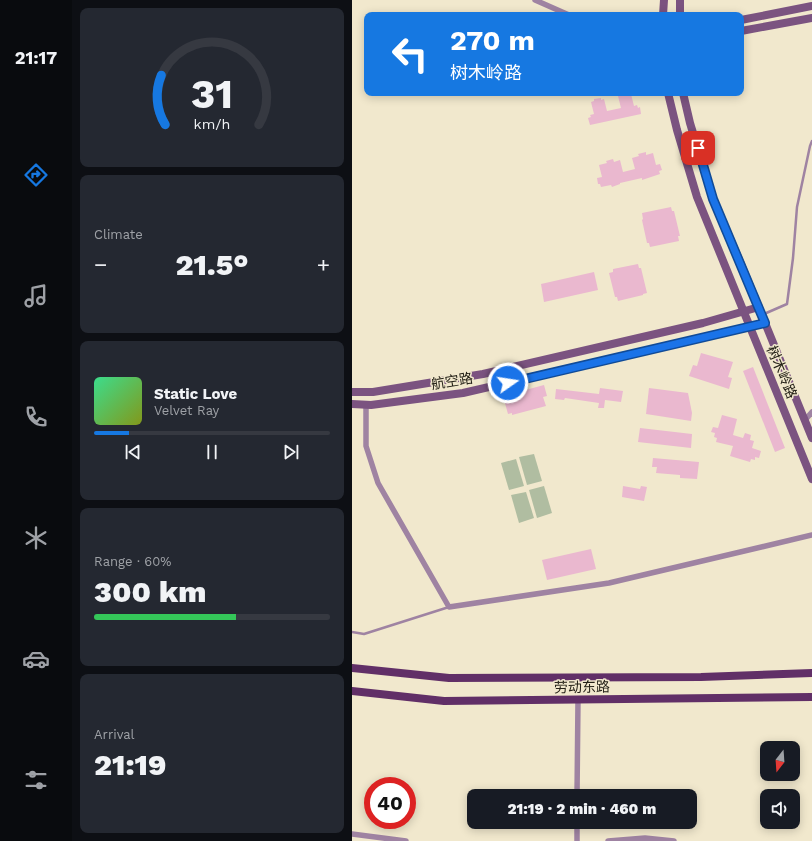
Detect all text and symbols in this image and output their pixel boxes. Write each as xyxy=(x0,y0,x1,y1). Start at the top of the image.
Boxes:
text: 270 m xyxy=(450,24,535,57)
icon: left xyxy=(384,28,436,80)
text: 21:17 xyxy=(15,47,57,68)
text: 树木岭路 xyxy=(450,62,522,83)
text: 31 xyxy=(191,69,233,118)
text: km/h xyxy=(194,116,230,132)
pin xyxy=(681,131,715,165)
icon: arrive xyxy=(687,137,709,159)
icon: directions xyxy=(22,161,50,189)
text: Climate xyxy=(94,227,143,242)
text: 21.5° xyxy=(175,247,249,282)
text: − xyxy=(94,252,107,277)
text: + xyxy=(317,252,330,277)
icon: music xyxy=(22,282,50,310)
street label: 树木岭路 xyxy=(764,343,800,401)
position arrow xyxy=(487,362,529,404)
street label: 航空路 xyxy=(430,370,474,392)
text: Static Love xyxy=(154,385,237,403)
icon: phone xyxy=(22,403,50,431)
text: Velvet Ray xyxy=(154,403,219,418)
icon: previous xyxy=(122,441,144,463)
icon: pause xyxy=(201,441,223,463)
icon: next xyxy=(280,441,302,463)
icon: climate xyxy=(22,524,50,552)
text: Range · 60% xyxy=(94,554,171,569)
text: 300 km xyxy=(94,574,206,609)
icon: car xyxy=(22,645,50,673)
street label: 劳动东路 xyxy=(554,679,610,695)
text: Arrival xyxy=(94,727,135,742)
north arrow xyxy=(760,741,800,781)
map controls xyxy=(760,741,800,829)
text: 21:19 xyxy=(94,747,166,782)
icon: filters xyxy=(22,766,50,794)
speed limit sign: 40 xyxy=(364,777,416,829)
button: sound xyxy=(760,789,800,829)
text: 21:19 · 2 min · 460 m xyxy=(508,800,656,818)

